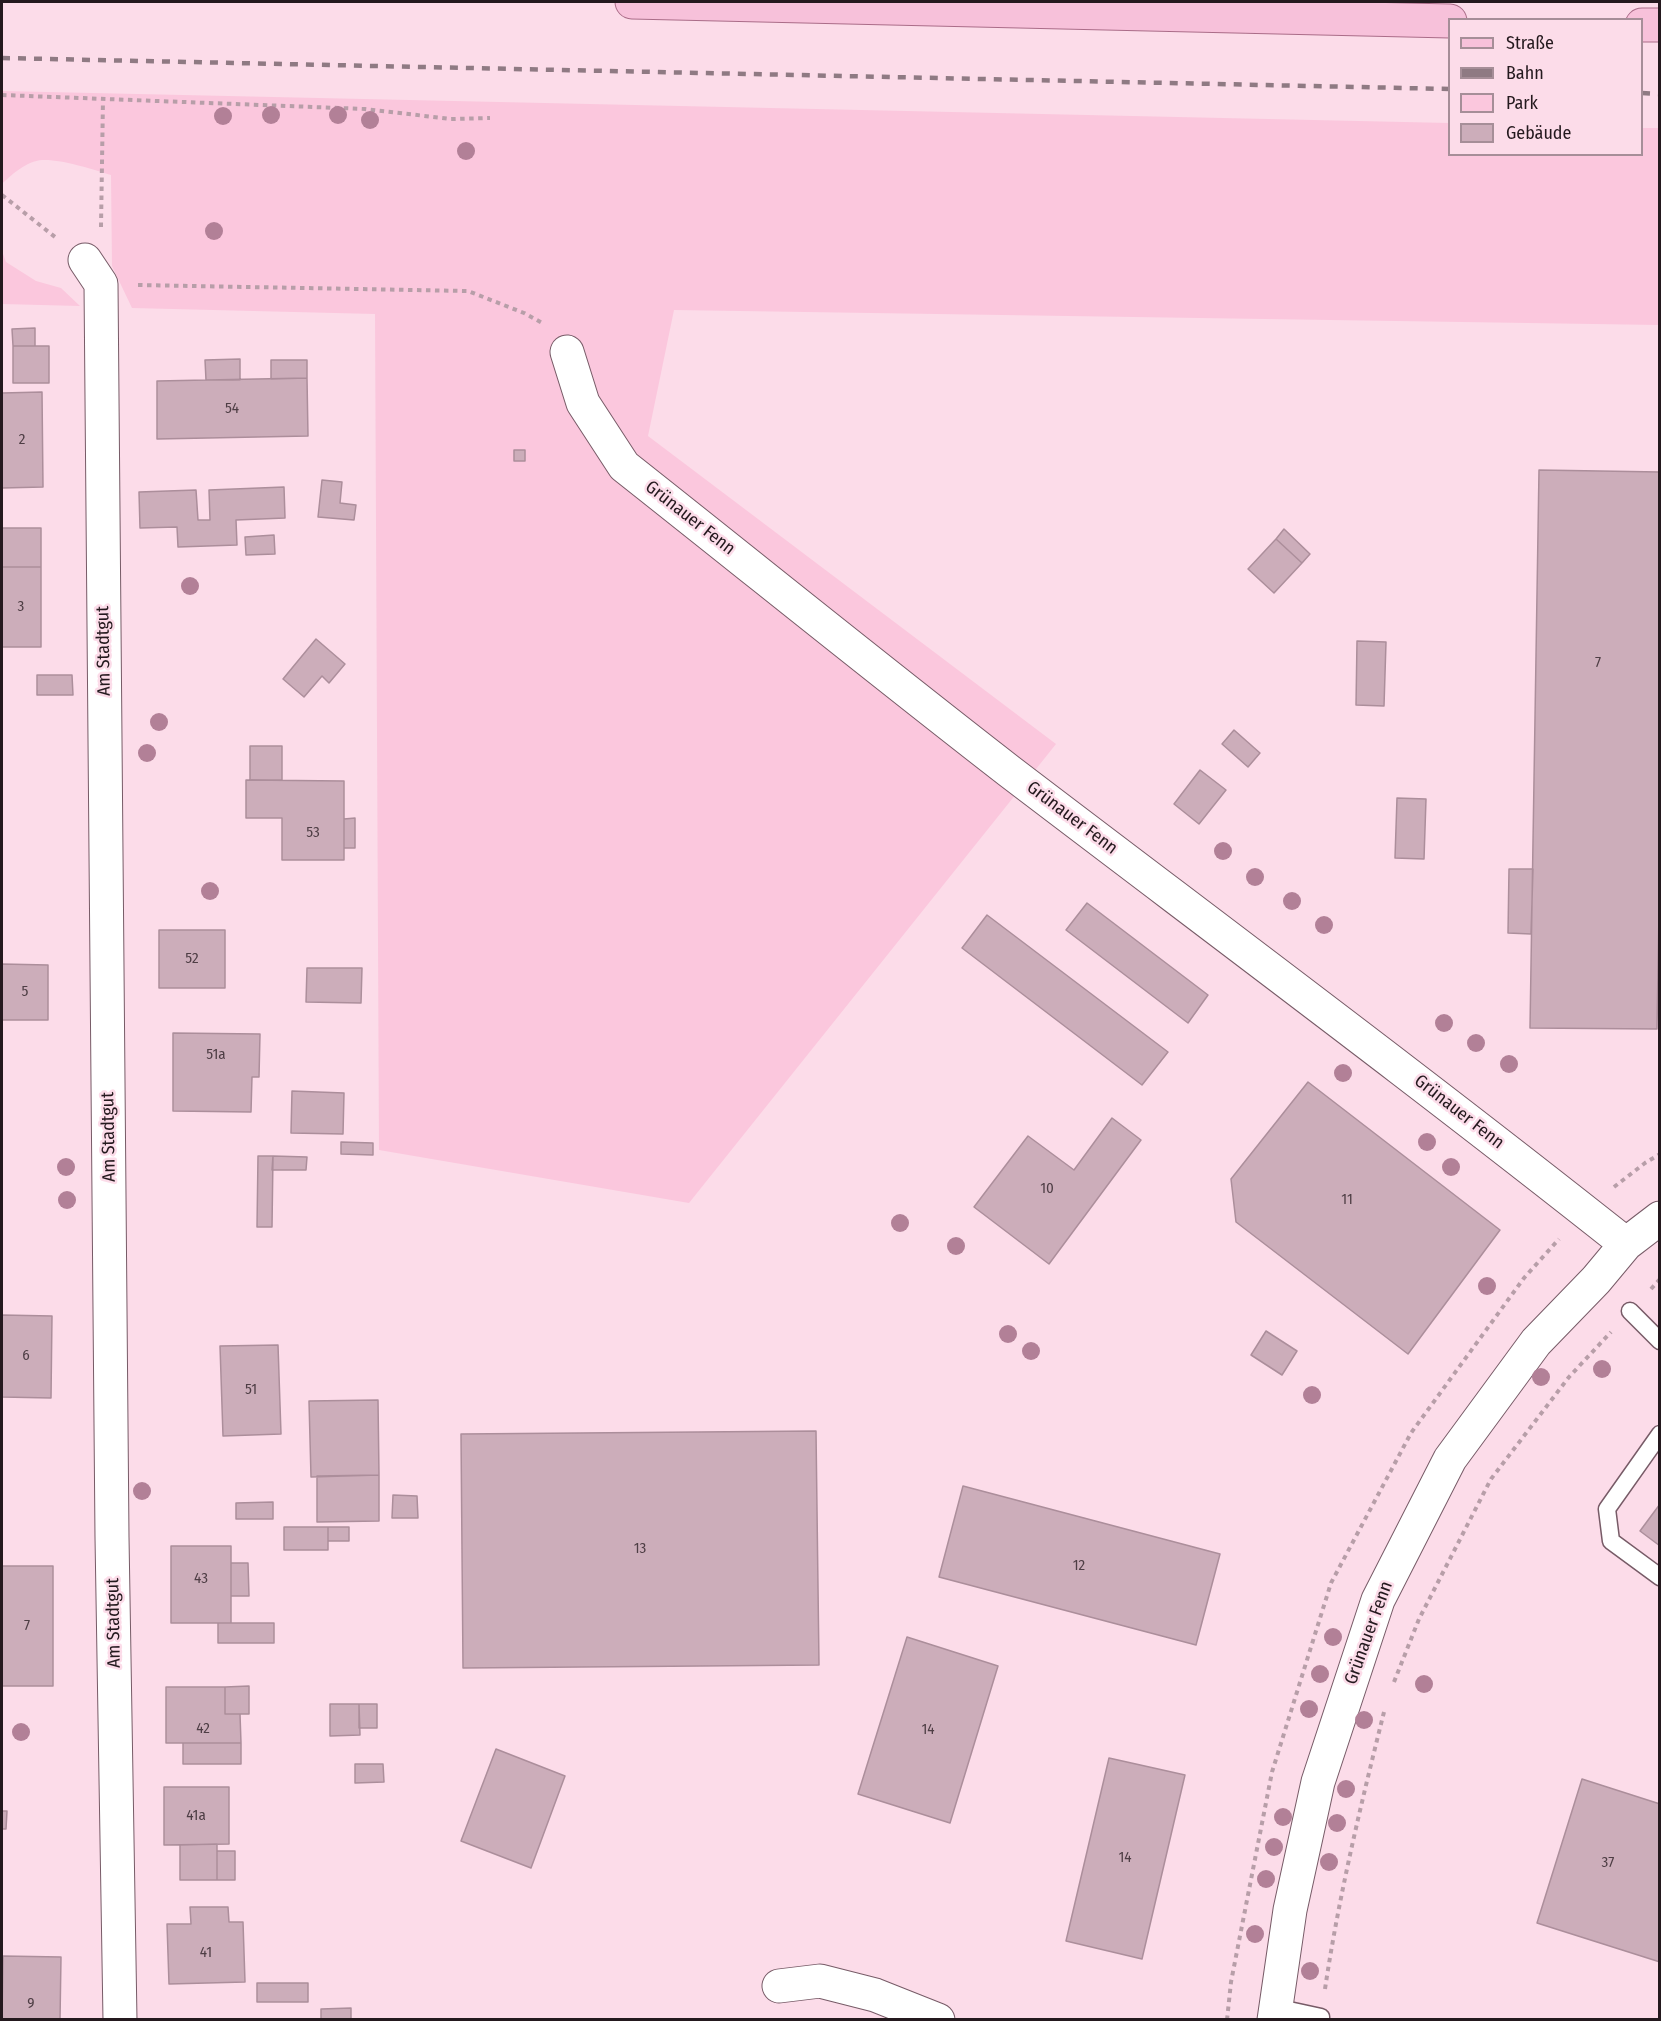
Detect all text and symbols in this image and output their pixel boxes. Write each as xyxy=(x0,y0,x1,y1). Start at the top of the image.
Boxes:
legend xyxy=(1448,18,1643,156)
text: Straße xyxy=(1506,32,1554,54)
text: Bahn xyxy=(1506,62,1544,84)
text: Park xyxy=(1506,92,1538,114)
text: Gebäude xyxy=(1506,122,1571,144)
house number: 54 xyxy=(225,400,239,418)
house number: 2 xyxy=(19,431,25,449)
street label: Grünauer Fenn xyxy=(641,476,739,560)
house number: 3 xyxy=(18,598,24,616)
street label: Am Stadtgut xyxy=(92,606,116,696)
house number: 7 xyxy=(1595,654,1601,672)
street label: Grünauer Fenn xyxy=(1022,777,1122,859)
house number: 53 xyxy=(306,824,320,842)
house number: 52 xyxy=(185,950,199,968)
house number: 5 xyxy=(22,983,28,1001)
house number: 51a xyxy=(206,1046,226,1064)
street label: Grünauer Fenn xyxy=(1410,1070,1508,1154)
street label: Am Stadtgut xyxy=(97,1092,121,1182)
house number: 10 xyxy=(1040,1180,1054,1198)
house number: 11 xyxy=(1341,1191,1353,1209)
house number: 6 xyxy=(22,1347,30,1365)
house number: 51 xyxy=(245,1381,257,1399)
house number: 13 xyxy=(634,1540,646,1558)
house number: 12 xyxy=(1073,1557,1085,1575)
house number: 43 xyxy=(194,1570,208,1588)
street label: Am Stadtgut xyxy=(102,1578,126,1668)
street label: Grünauer Fenn xyxy=(1340,1578,1398,1688)
house number: 7 xyxy=(24,1617,30,1635)
house number: 42 xyxy=(196,1720,210,1738)
house number: 14 xyxy=(921,1721,935,1739)
house number: 41a xyxy=(186,1807,206,1825)
house number: 14 xyxy=(1118,1849,1132,1867)
house number: 37 xyxy=(1602,1854,1614,1872)
house number: 41 xyxy=(200,1944,212,1962)
house number: 9 xyxy=(27,1995,35,2013)

